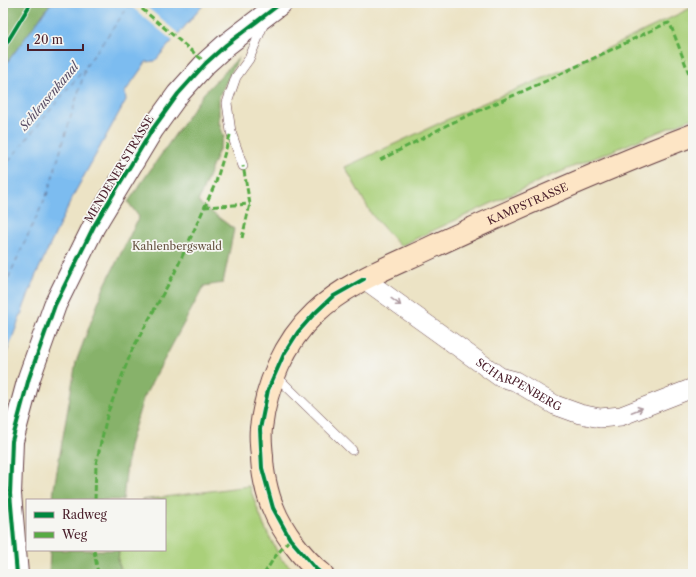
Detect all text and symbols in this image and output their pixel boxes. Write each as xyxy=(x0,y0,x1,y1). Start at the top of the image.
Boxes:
scale bar xyxy=(28,26,83,52)
text: 20 m xyxy=(34,32,63,47)
water label: Schleusenkanal xyxy=(16,58,83,134)
street label: MENDENER STRASSE xyxy=(81,112,157,225)
street label: KAMPSTRASSE xyxy=(485,180,571,228)
park label: Kahlenbergswald xyxy=(132,239,222,253)
one-way arrow xyxy=(390,298,401,306)
street label: SCHARPENBERG xyxy=(473,355,564,414)
one-way arrow xyxy=(631,405,643,413)
legend xyxy=(26,499,166,551)
text: Radweg xyxy=(62,507,108,522)
text: Weg xyxy=(61,527,88,542)

